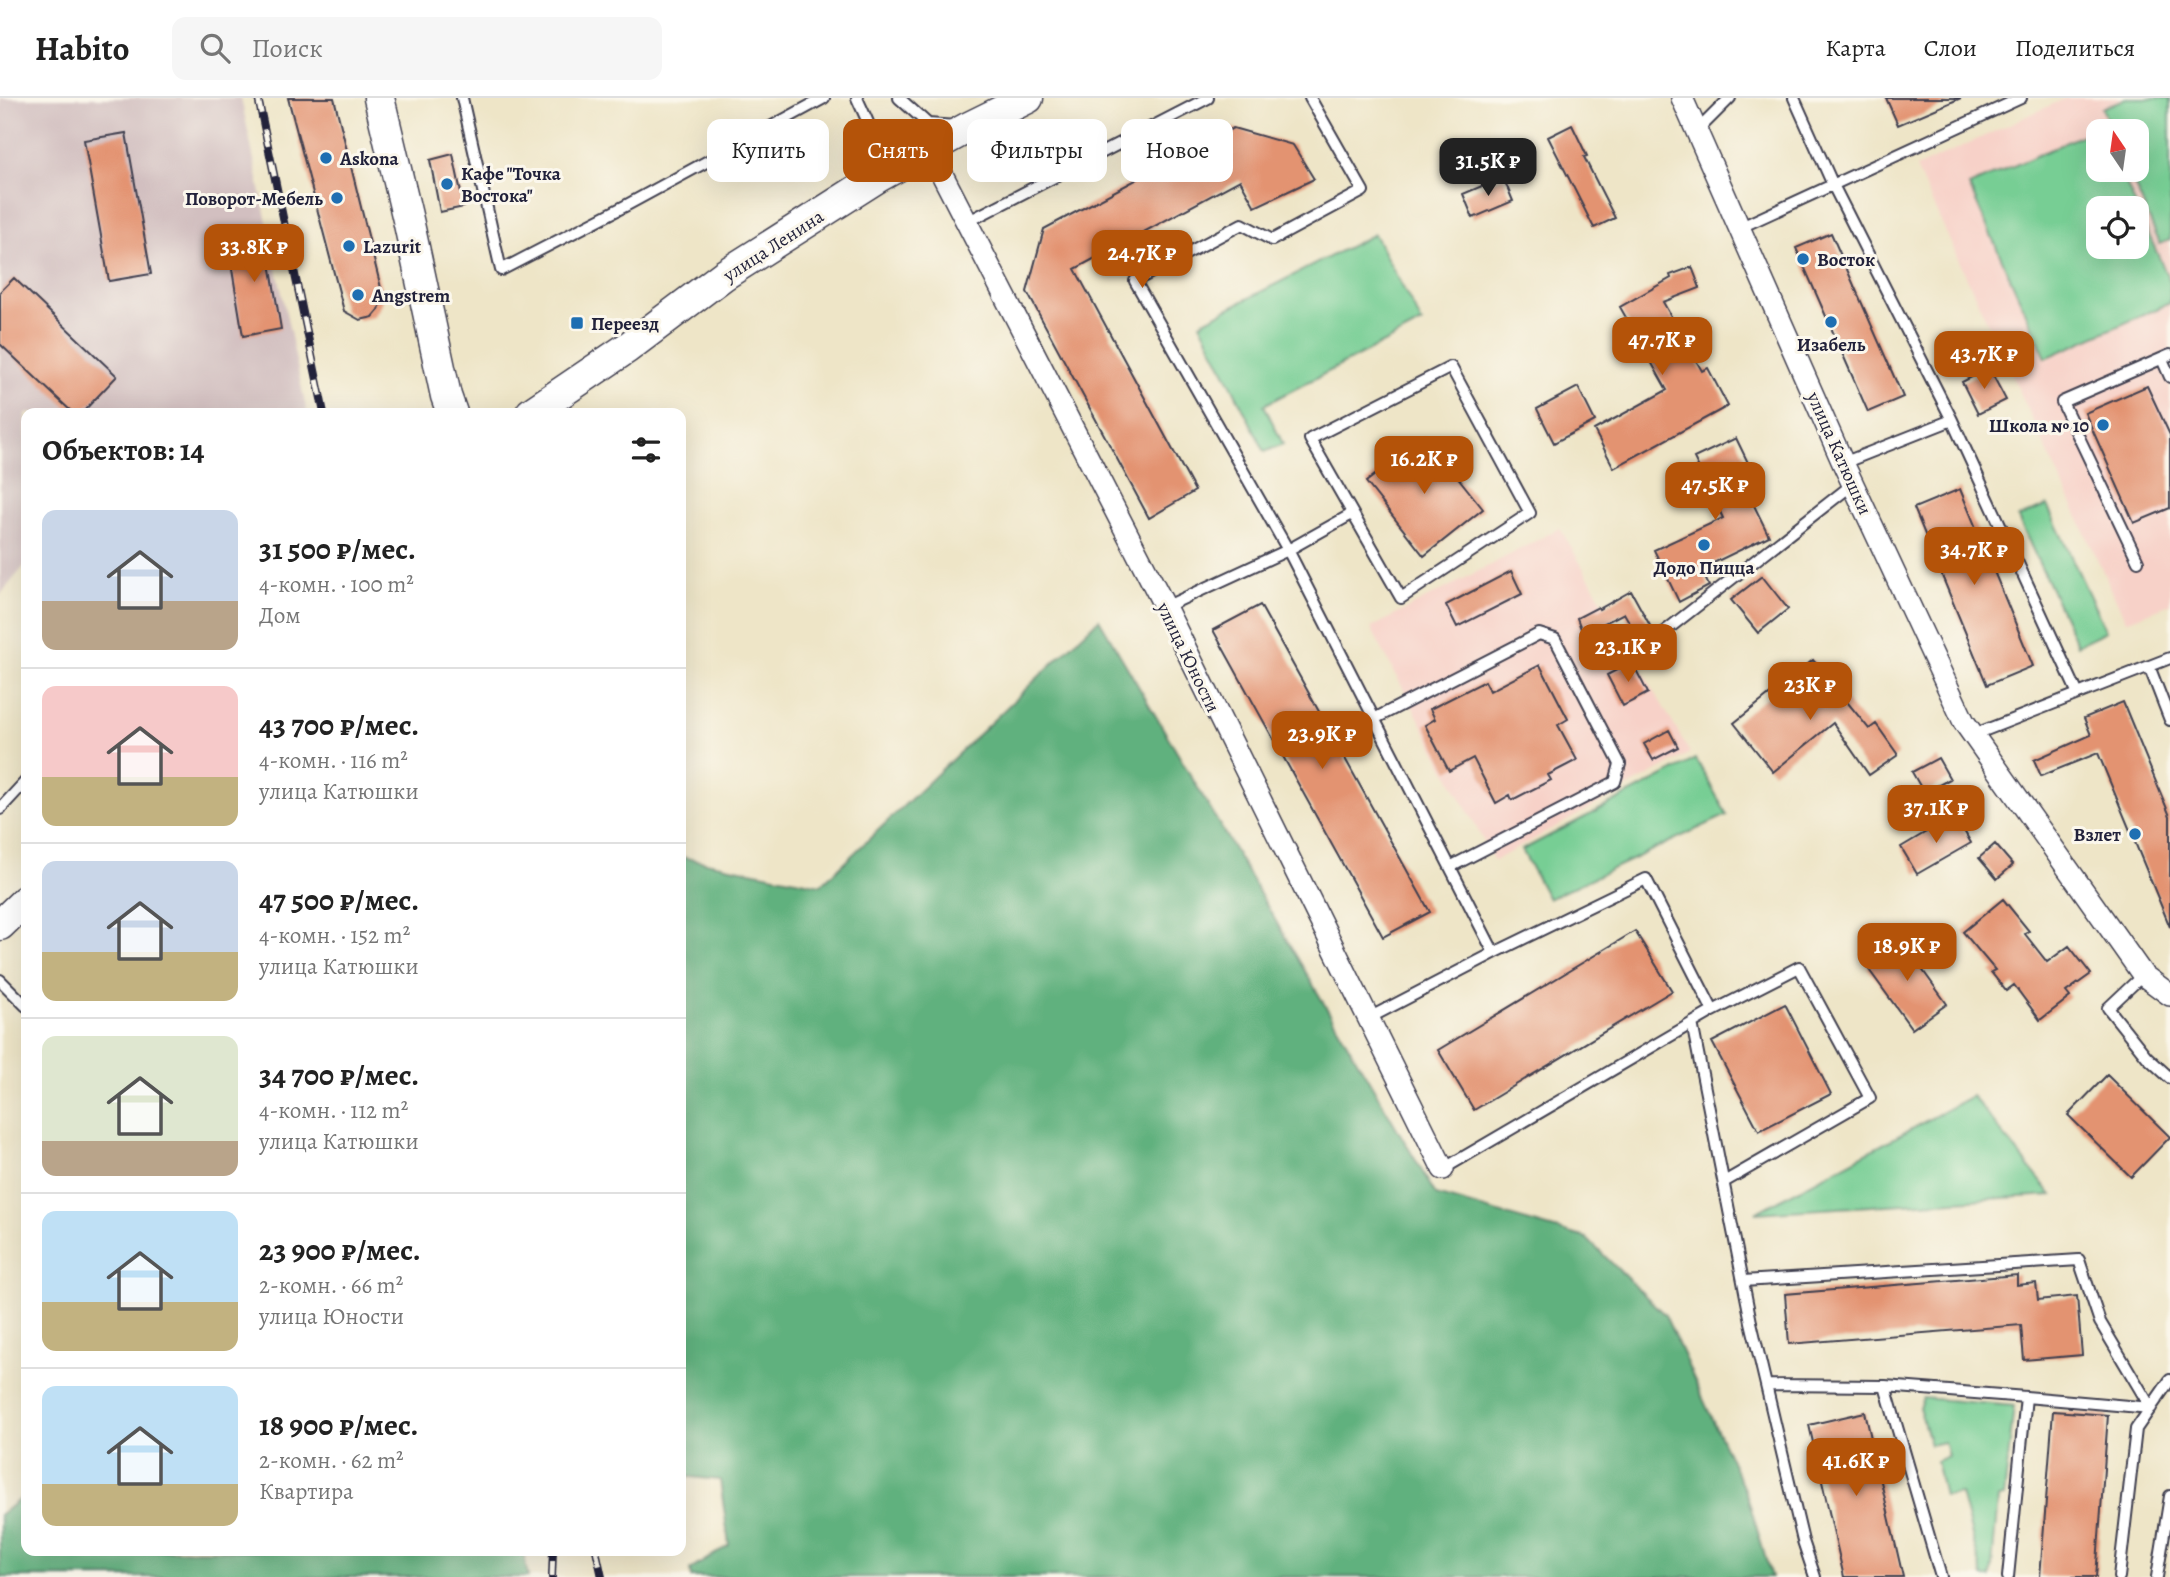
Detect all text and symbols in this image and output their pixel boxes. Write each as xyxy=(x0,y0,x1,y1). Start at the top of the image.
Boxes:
search box xyxy=(172,17,662,80)
text: Habito xyxy=(35,26,130,71)
icon: search xyxy=(196,29,234,67)
text: Поиск xyxy=(252,31,323,66)
text: Карта xyxy=(1825,32,1886,64)
text: Слои xyxy=(1924,32,1977,64)
text: Поделиться xyxy=(2015,32,2135,64)
chip: Купить xyxy=(707,119,829,182)
chip: Снять xyxy=(843,119,953,182)
chip: Фильтры xyxy=(967,119,1107,182)
chip: Новое xyxy=(1121,119,1233,182)
north arrow xyxy=(2086,119,2149,182)
map controls xyxy=(2086,119,2149,259)
pin: 31.5K ₽ xyxy=(1423,139,1553,198)
text: 31.5K ₽ xyxy=(1455,145,1521,176)
place label: Askona xyxy=(339,146,400,172)
marker: Askona xyxy=(318,150,334,166)
place label: Кафе "Точка Востока" xyxy=(461,161,562,209)
marker: Кафе "Точка Востока" xyxy=(439,176,455,192)
place label: Поворот-Мебель xyxy=(185,186,323,212)
marker: Поворот-Мебель xyxy=(329,190,345,206)
button: locate xyxy=(2086,196,2149,259)
street label: улица Ленина xyxy=(717,204,829,289)
pin: 33.8K ₽ xyxy=(189,225,319,284)
pin: 24.7K ₽ xyxy=(1077,230,1207,290)
text: 33.8K ₽ xyxy=(220,231,288,262)
place label: Lazurit xyxy=(363,234,422,260)
text: 24.7K ₽ xyxy=(1108,237,1176,268)
marker: Lazurit xyxy=(341,238,357,254)
place label: Восток xyxy=(1817,247,1875,273)
marker: Восток xyxy=(1795,251,1811,267)
place label: Angstrem xyxy=(371,283,450,309)
marker: Angstrem xyxy=(350,287,366,303)
place label: Переезд xyxy=(591,311,659,337)
marker: Изабель xyxy=(1823,314,1839,330)
marker: Переезд xyxy=(569,315,585,331)
pin: 47.7K ₽ xyxy=(1597,317,1727,377)
text: 47.7K ₽ xyxy=(1628,324,1696,355)
pin: 43.7K ₽ xyxy=(1919,331,2049,391)
place label: Изабель xyxy=(1797,332,1866,358)
text: 43.7K ₽ xyxy=(1950,338,2018,369)
street label: улица Катюшки xyxy=(1800,387,1878,519)
place label: Школа № 10 xyxy=(1989,413,2089,439)
marker: Школа № 10 xyxy=(2095,417,2111,433)
text: Объектов: 14 xyxy=(42,430,204,470)
icon: filters xyxy=(627,431,665,469)
pin: 16.2K ₽ xyxy=(1359,436,1489,496)
text: 16.2K ₽ xyxy=(1390,443,1458,474)
pin: 47.5K ₽ xyxy=(1650,462,1780,522)
text: 47.5K ₽ xyxy=(1681,469,1749,500)
pin: 34.7K ₽ xyxy=(1909,528,2039,587)
text: 31 500 ₽/мес. xyxy=(259,529,416,569)
text: 34.7K ₽ xyxy=(1940,534,2008,565)
marker: Додо Пицца xyxy=(1696,537,1712,553)
icon: home xyxy=(98,538,182,622)
place label: Додо Пицца xyxy=(1654,555,1755,581)
text: 4-комн. · 100 m² xyxy=(259,569,414,600)
street label: улица Юности xyxy=(1150,597,1226,717)
text: Дом xyxy=(259,600,301,631)
pin: 23.1K ₽ xyxy=(1563,624,1693,684)
text: 23.1K ₽ xyxy=(1595,631,1661,662)
pin: 23K ₽ xyxy=(1761,662,1859,722)
text: 23K ₽ xyxy=(1784,669,1836,700)
text: 43 700 ₽/мес. xyxy=(259,705,419,745)
pin: 23.9K ₽ xyxy=(1257,712,1387,771)
icon: home xyxy=(98,714,182,798)
text: 23.9K ₽ xyxy=(1288,718,1356,749)
text: 4-комн. · 116 m² xyxy=(259,745,408,776)
text: улица Катюшки xyxy=(259,776,419,807)
pin: 37.1K ₽ xyxy=(1871,786,2001,845)
text: 37.1K ₽ xyxy=(1903,792,1969,823)
place label: Взлет xyxy=(2074,822,2121,848)
marker: Взлет xyxy=(2127,826,2143,842)
text: 47 500 ₽/мес. xyxy=(259,880,419,920)
icon: home xyxy=(98,889,182,973)
text: 4-комн. · 152 m² xyxy=(259,920,410,951)
pin: 18.9K ₽ xyxy=(1842,924,1972,983)
text: 18.9K ₽ xyxy=(1873,930,1941,961)
text: улица Катюшки xyxy=(259,951,419,982)
text: 34 700 ₽/мес. xyxy=(259,1055,419,1095)
icon: home xyxy=(98,1064,182,1148)
text: 4-комн. · 112 m² xyxy=(259,1095,408,1126)
text: улица Катюшки xyxy=(259,1126,419,1157)
text: 23 900 ₽/мес. xyxy=(259,1230,421,1270)
icon: home xyxy=(98,1239,182,1323)
text: 2-комн. · 66 m² xyxy=(259,1270,403,1301)
text: улица Юности xyxy=(259,1301,404,1332)
text: 18 900 ₽/мес. xyxy=(259,1405,418,1445)
icon: home xyxy=(98,1414,182,1498)
pin: 41.6K ₽ xyxy=(1791,1438,1921,1498)
text: 2-комн. · 62 m² xyxy=(259,1445,404,1476)
text: 41.6K ₽ xyxy=(1823,1445,1889,1476)
text: Квартира xyxy=(259,1476,354,1507)

